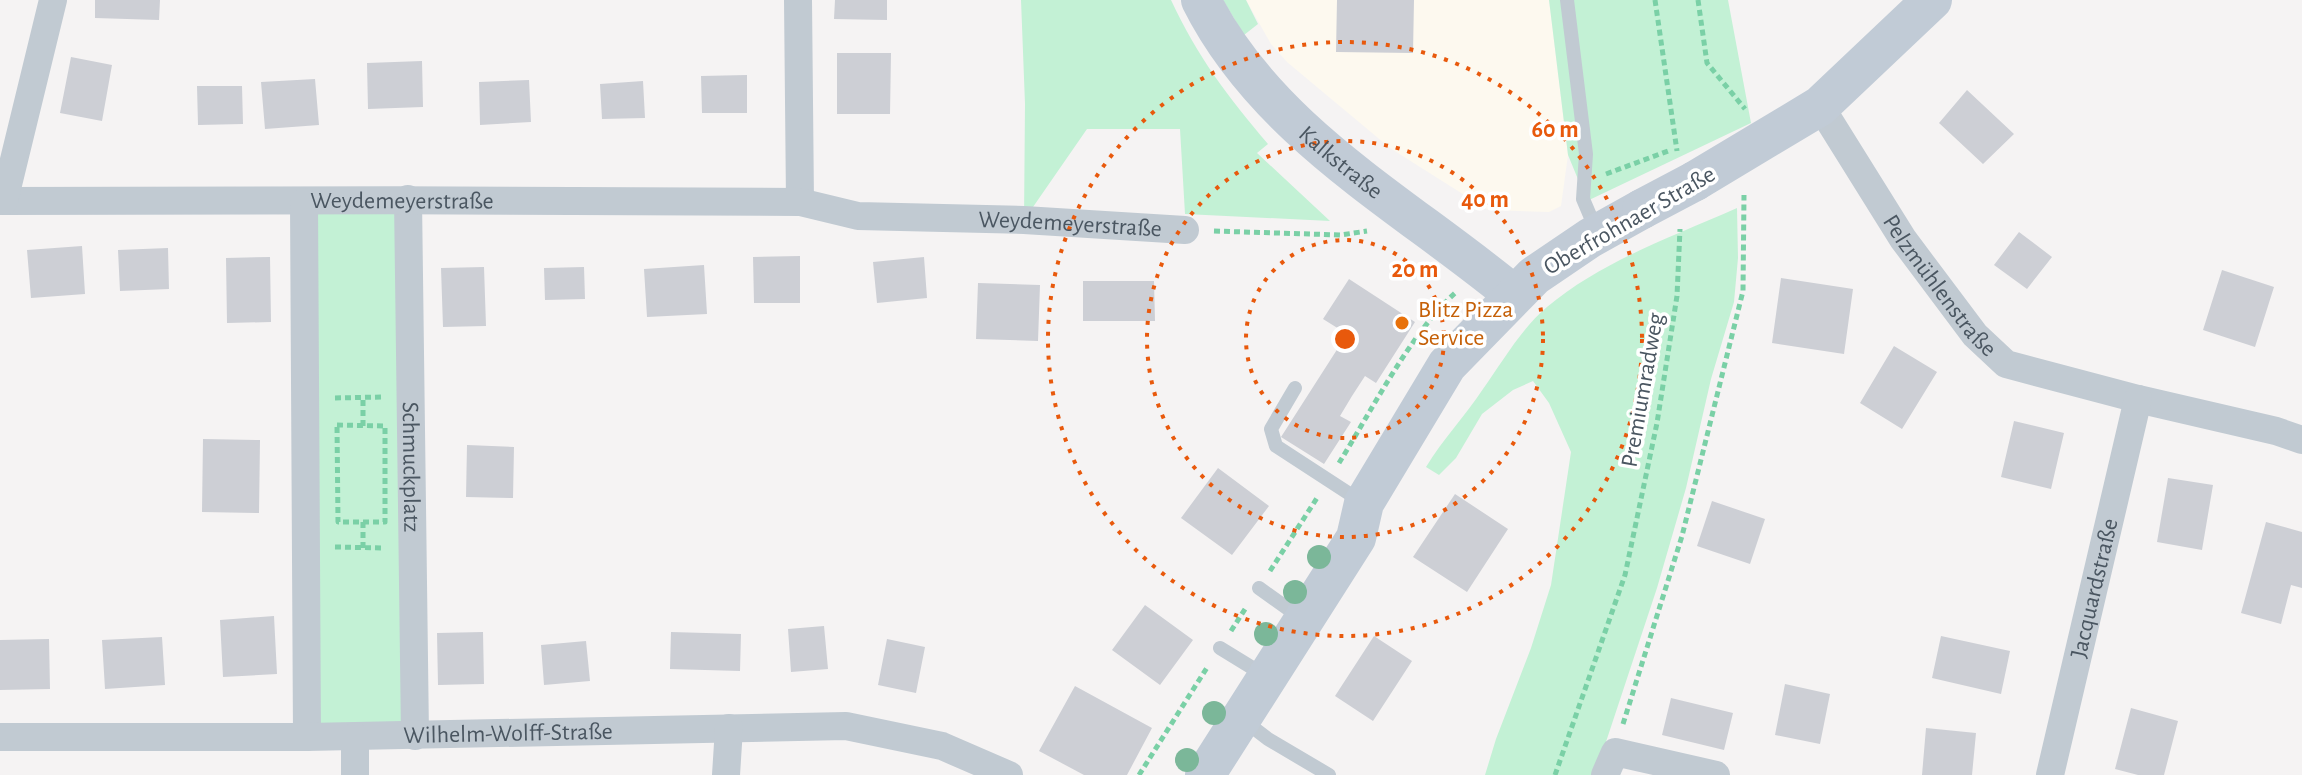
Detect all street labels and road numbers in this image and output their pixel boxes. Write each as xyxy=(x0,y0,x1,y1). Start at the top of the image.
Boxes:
street label: Kalkstraße xyxy=(1294,122,1387,204)
street label: Oberfrohnaer Straße xyxy=(1540,162,1719,280)
street label: Weydemeyerstraße xyxy=(310,189,494,214)
street label: Weydemeyerstraße xyxy=(978,208,1162,242)
street label: Pelzmühlenstraße xyxy=(1878,211,2001,361)
street label: Premiumradweg xyxy=(1618,311,1668,469)
street label: Schmuckplatz xyxy=(398,401,423,533)
street label: Jacquardstraße xyxy=(2067,516,2123,660)
street label: Wilhelm-Wolff-Straße xyxy=(403,720,613,748)

